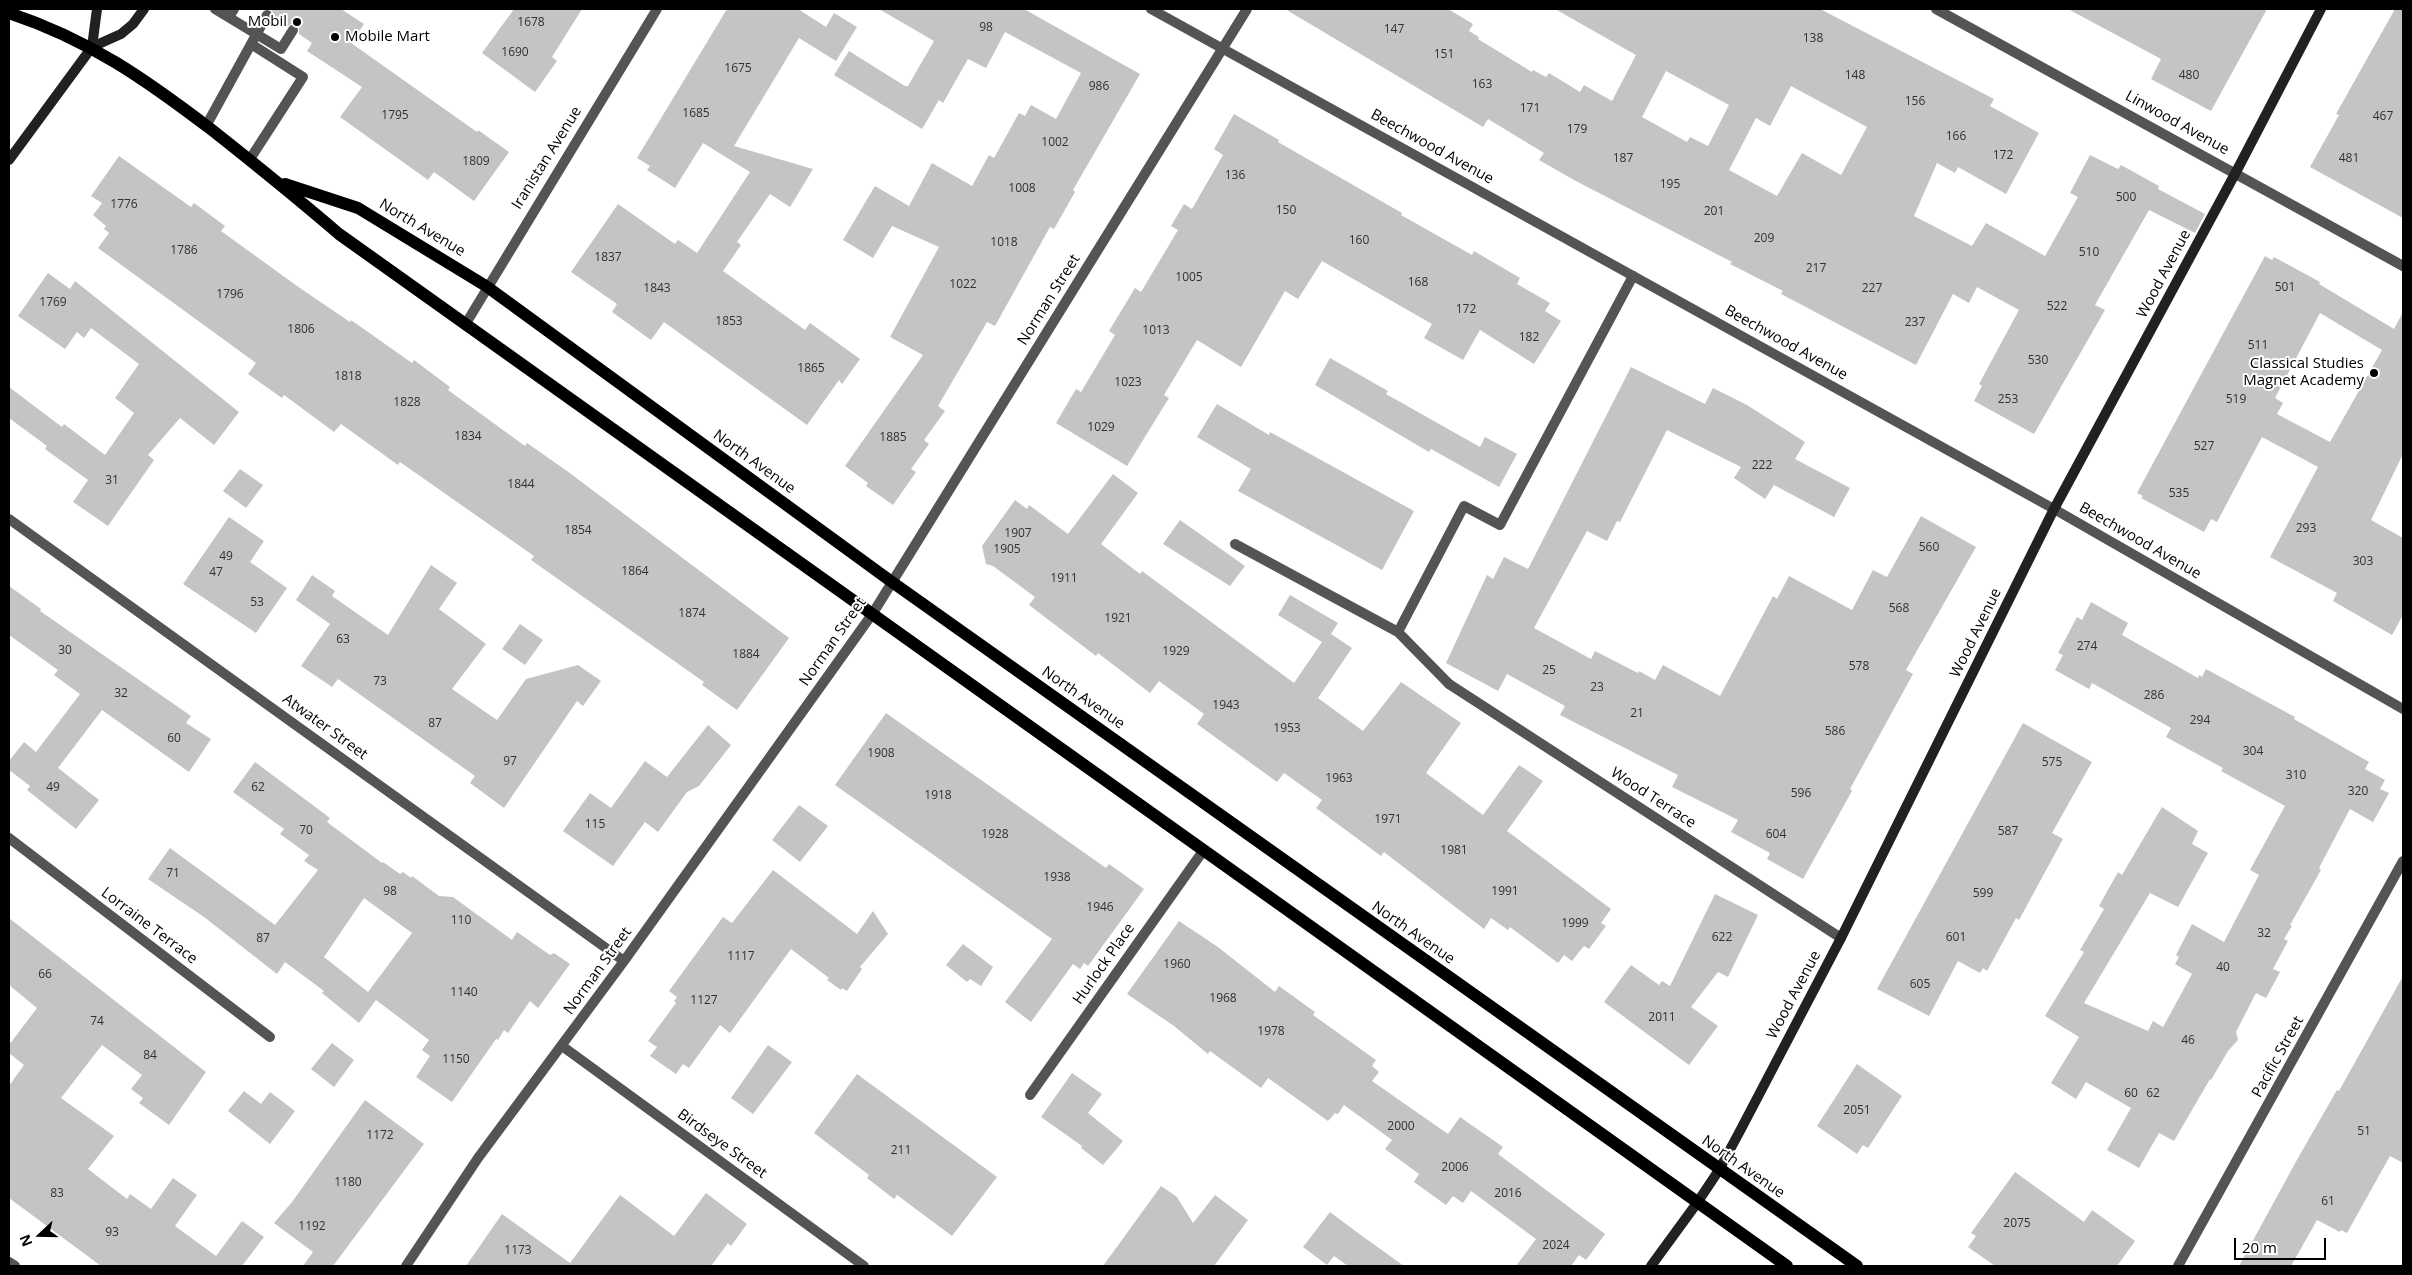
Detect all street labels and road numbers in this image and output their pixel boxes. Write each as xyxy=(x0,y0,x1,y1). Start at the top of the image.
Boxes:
street label: Linwood Avenue xyxy=(2122,87,2232,159)
street label: Iranistan Avenue xyxy=(508,103,586,213)
street label: Beechwood Avenue xyxy=(1367,106,1497,188)
street label: North Avenue xyxy=(376,195,468,261)
street label: Wood Avenue xyxy=(2133,227,2195,321)
street label: Norman Street xyxy=(1014,251,1084,349)
street label: Beechwood Avenue xyxy=(1721,302,1851,384)
street label: North Avenue xyxy=(709,426,799,498)
street label: Beechwood Avenue xyxy=(2076,499,2204,583)
street label: Wood Avenue xyxy=(1947,585,2005,681)
street label: Norman Street xyxy=(796,594,870,690)
street label: North Avenue xyxy=(1038,663,1128,733)
street label: Atwater Street xyxy=(279,690,371,764)
street label: Wood Terrace xyxy=(1607,764,1699,832)
street label: Lorraine Terrace xyxy=(97,884,201,968)
street label: North Avenue xyxy=(1368,898,1458,968)
street label: Hurlock Place xyxy=(1069,920,1139,1008)
street label: Norman Street xyxy=(560,924,636,1018)
street label: Wood Avenue xyxy=(1763,948,1825,1042)
street label: Pacific Street xyxy=(2248,1013,2308,1101)
street label: Birdseye Street xyxy=(674,1106,770,1182)
street label: North Avenue xyxy=(1698,1132,1788,1202)

